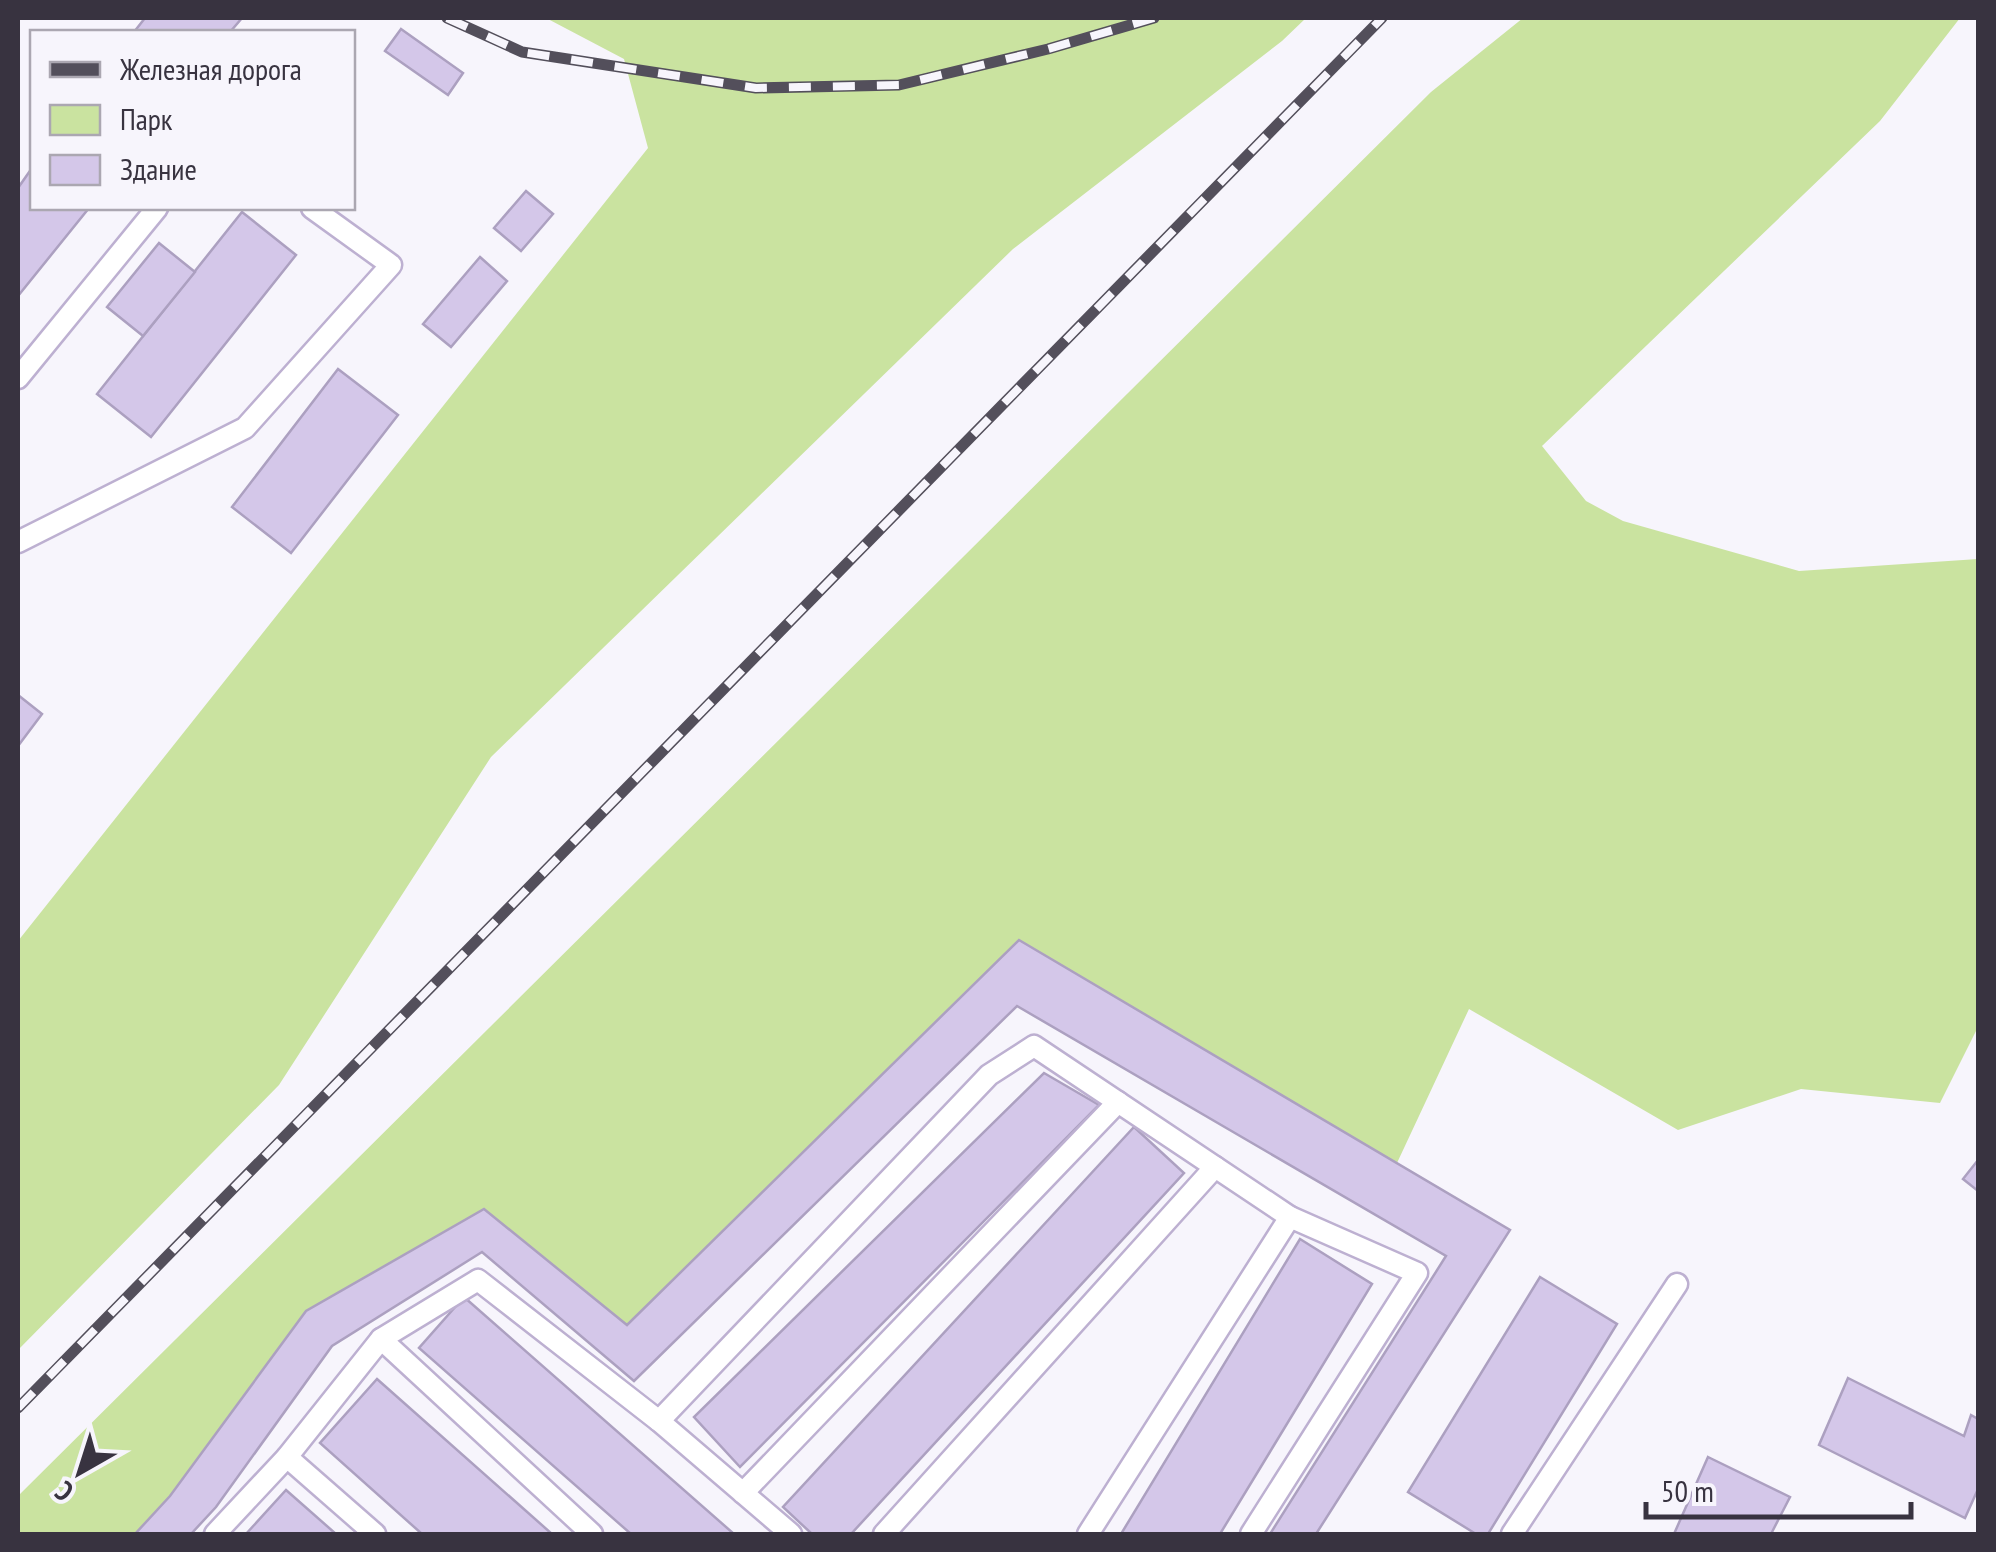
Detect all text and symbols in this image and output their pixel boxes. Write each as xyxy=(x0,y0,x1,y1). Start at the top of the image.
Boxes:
legend xyxy=(30,30,355,210)
text: Железная дорога xyxy=(119,49,302,88)
text: Парк xyxy=(120,99,173,138)
text: Здание xyxy=(120,149,197,188)
north arrow xyxy=(30,1422,130,1522)
scale bar xyxy=(1646,1457,1911,1519)
text: 50 m xyxy=(1661,1471,1714,1510)
text: С xyxy=(47,1473,81,1510)

